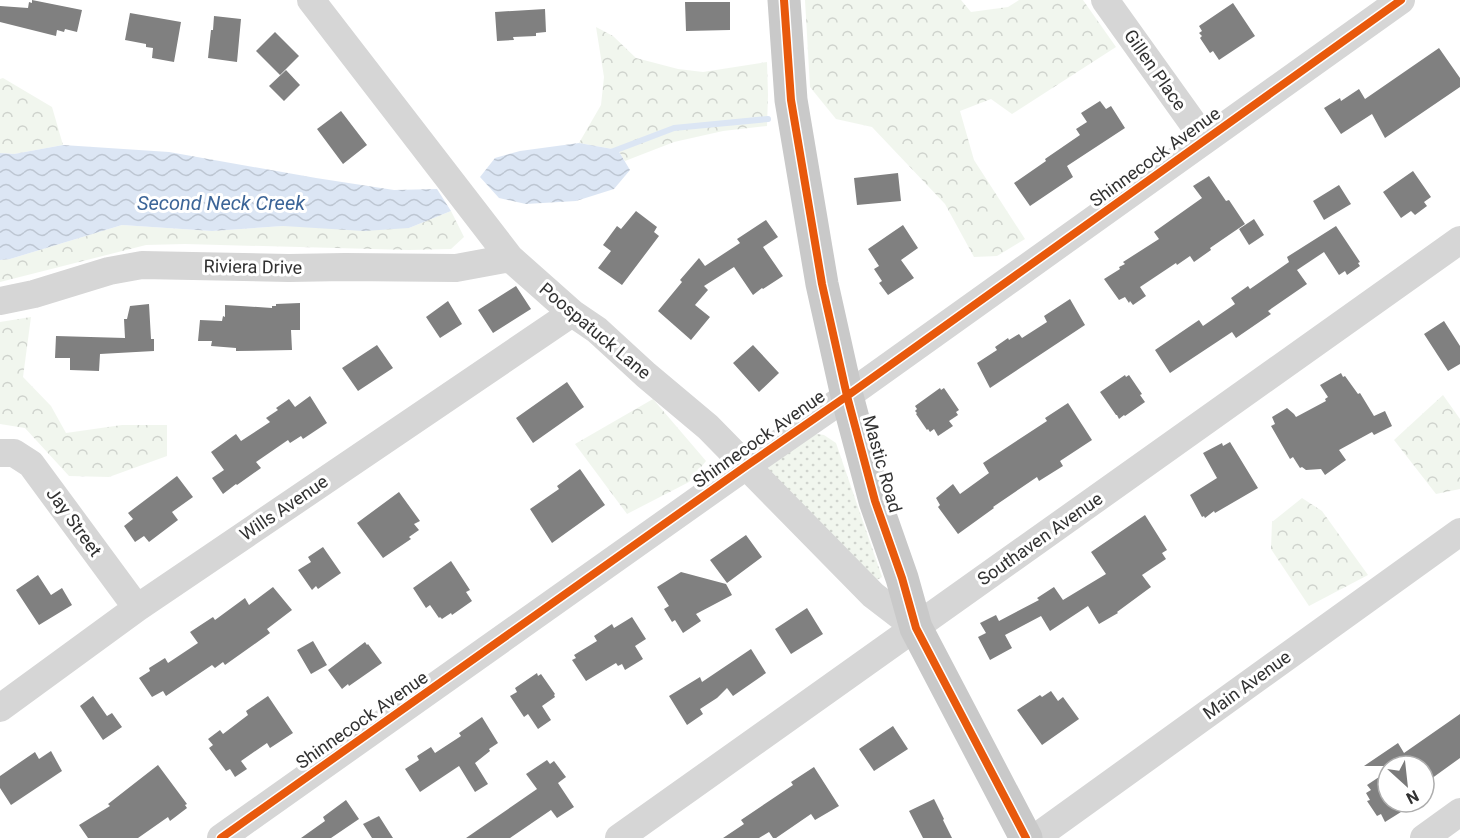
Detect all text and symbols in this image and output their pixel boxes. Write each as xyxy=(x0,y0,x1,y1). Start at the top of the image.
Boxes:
street label: Gillen Place xyxy=(1120,25,1191,114)
street label: Shinnecock Avenue xyxy=(1085,102,1224,211)
water label: Second Neck Creek xyxy=(137,191,306,215)
street label: Riviera Drive xyxy=(204,255,302,278)
street label: Poospatuck Lane xyxy=(535,278,655,383)
street label: Shinnecock Avenue xyxy=(689,385,829,492)
street label: Mastic Road xyxy=(859,413,906,515)
street label: Wills Avenue xyxy=(236,470,332,545)
street label: Jay Street xyxy=(42,483,106,560)
street label: Southaven Avenue xyxy=(973,488,1106,590)
street label: Main Avenue xyxy=(1199,646,1295,723)
street label: Shinnecock Avenue xyxy=(292,666,432,773)
north arrow xyxy=(1376,754,1436,814)
text: N xyxy=(1403,786,1422,808)

